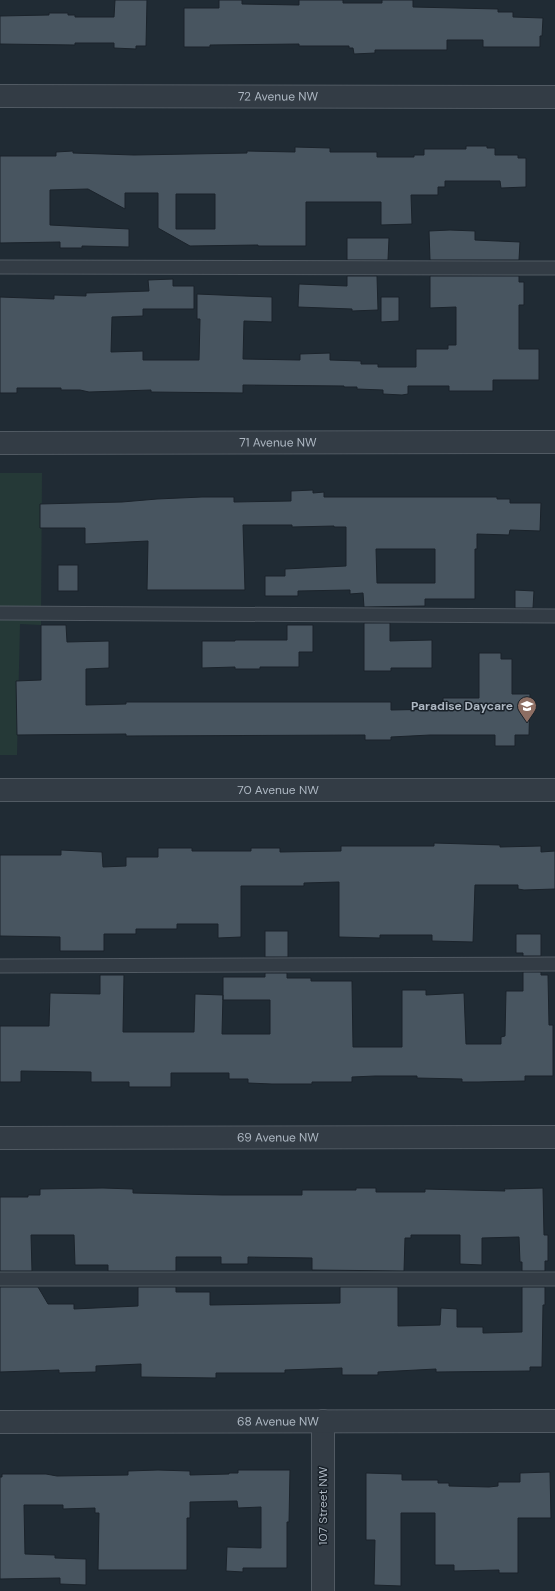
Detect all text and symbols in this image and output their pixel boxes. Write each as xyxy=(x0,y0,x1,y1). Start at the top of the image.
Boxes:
street label: 72 Avenue NW xyxy=(238,88,318,105)
street label: 71 Avenue NW xyxy=(239,434,317,451)
school or university icon: Paradise Daycare xyxy=(516,695,538,723)
place label: Paradise Daycare xyxy=(411,698,513,714)
street label: 70 Avenue NW xyxy=(237,782,319,798)
street label: 69 Avenue NW xyxy=(237,1129,319,1146)
street label: 68 Avenue NW xyxy=(237,1413,319,1430)
street label: 107 Street NW xyxy=(315,1466,331,1545)

